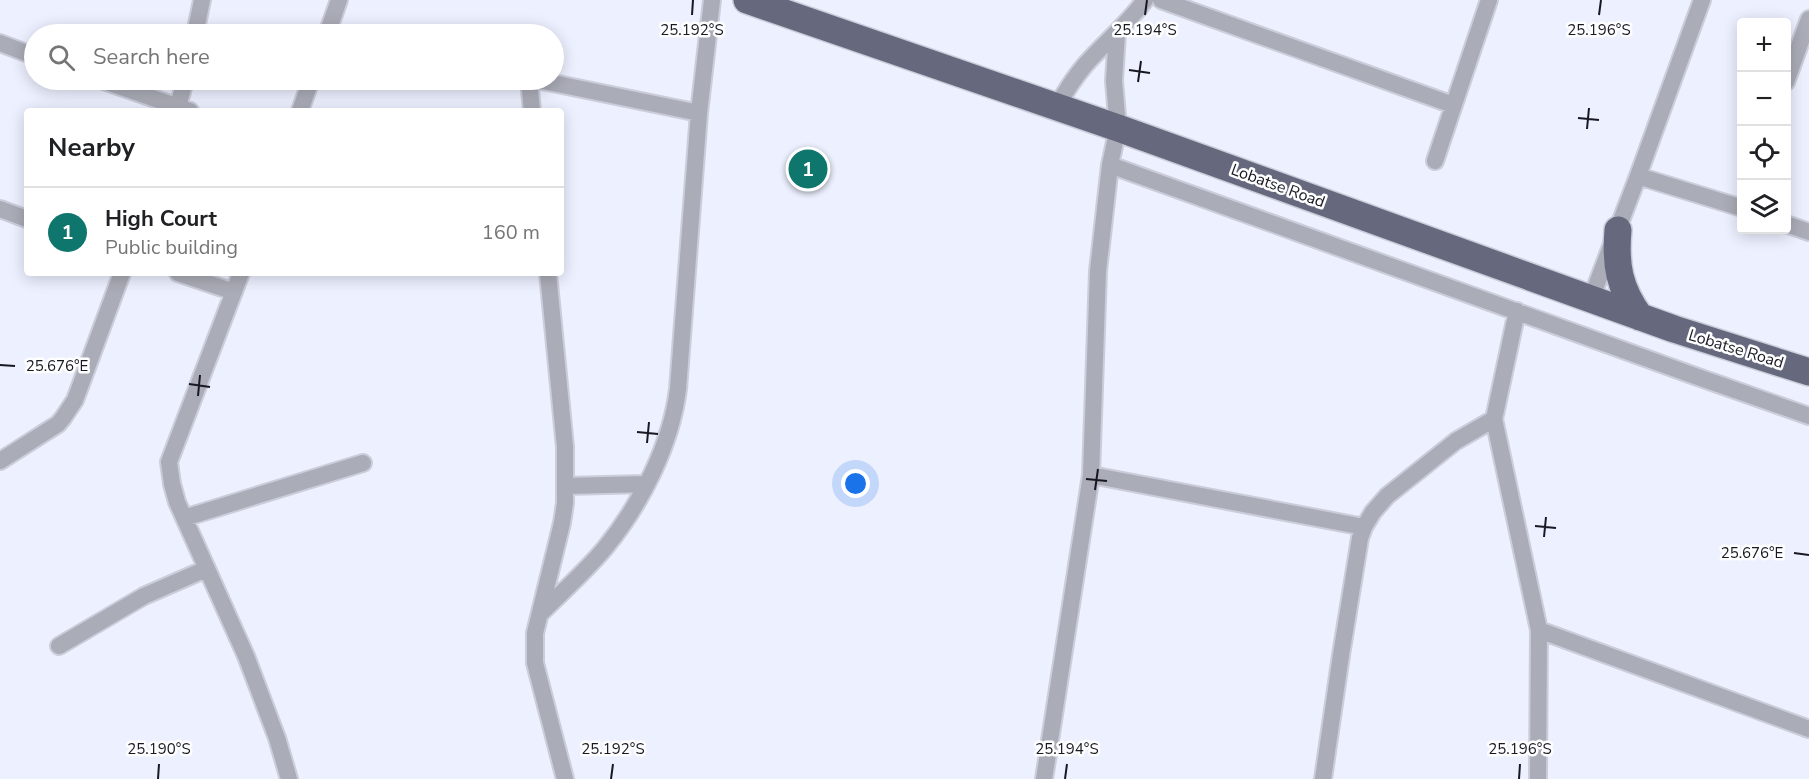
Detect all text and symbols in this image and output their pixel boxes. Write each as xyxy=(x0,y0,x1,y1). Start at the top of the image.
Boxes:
map controls xyxy=(1737,18,1791,234)
button: + xyxy=(1737,18,1791,72)
text: 25.192°S xyxy=(660,20,724,40)
text: 25.194°S xyxy=(1113,20,1177,40)
text: 25.196°S xyxy=(1567,20,1631,40)
search box xyxy=(24,24,564,90)
icon: search xyxy=(45,41,78,74)
text: Search here xyxy=(93,42,210,72)
button: − xyxy=(1737,72,1791,126)
button: locate xyxy=(1737,126,1791,180)
text: Nearby xyxy=(48,130,135,165)
pin: 1 xyxy=(788,146,828,192)
street label: Lobatse Road xyxy=(1228,159,1328,213)
button: layers xyxy=(1737,180,1791,234)
text: High Court xyxy=(105,204,217,234)
text: 1 xyxy=(62,219,74,246)
text: 160 m xyxy=(482,219,540,246)
text: Public building xyxy=(105,234,238,261)
street label: Lobatse Road xyxy=(1686,324,1786,374)
text: 25.676°E xyxy=(26,356,88,376)
your location xyxy=(841,469,870,498)
text: 25.676°E xyxy=(1721,543,1783,563)
text: 25.190°S xyxy=(127,739,191,759)
text: 25.192°S xyxy=(581,739,645,759)
text: 25.194°S xyxy=(1035,739,1099,759)
text: 25.196°S xyxy=(1488,739,1552,759)

